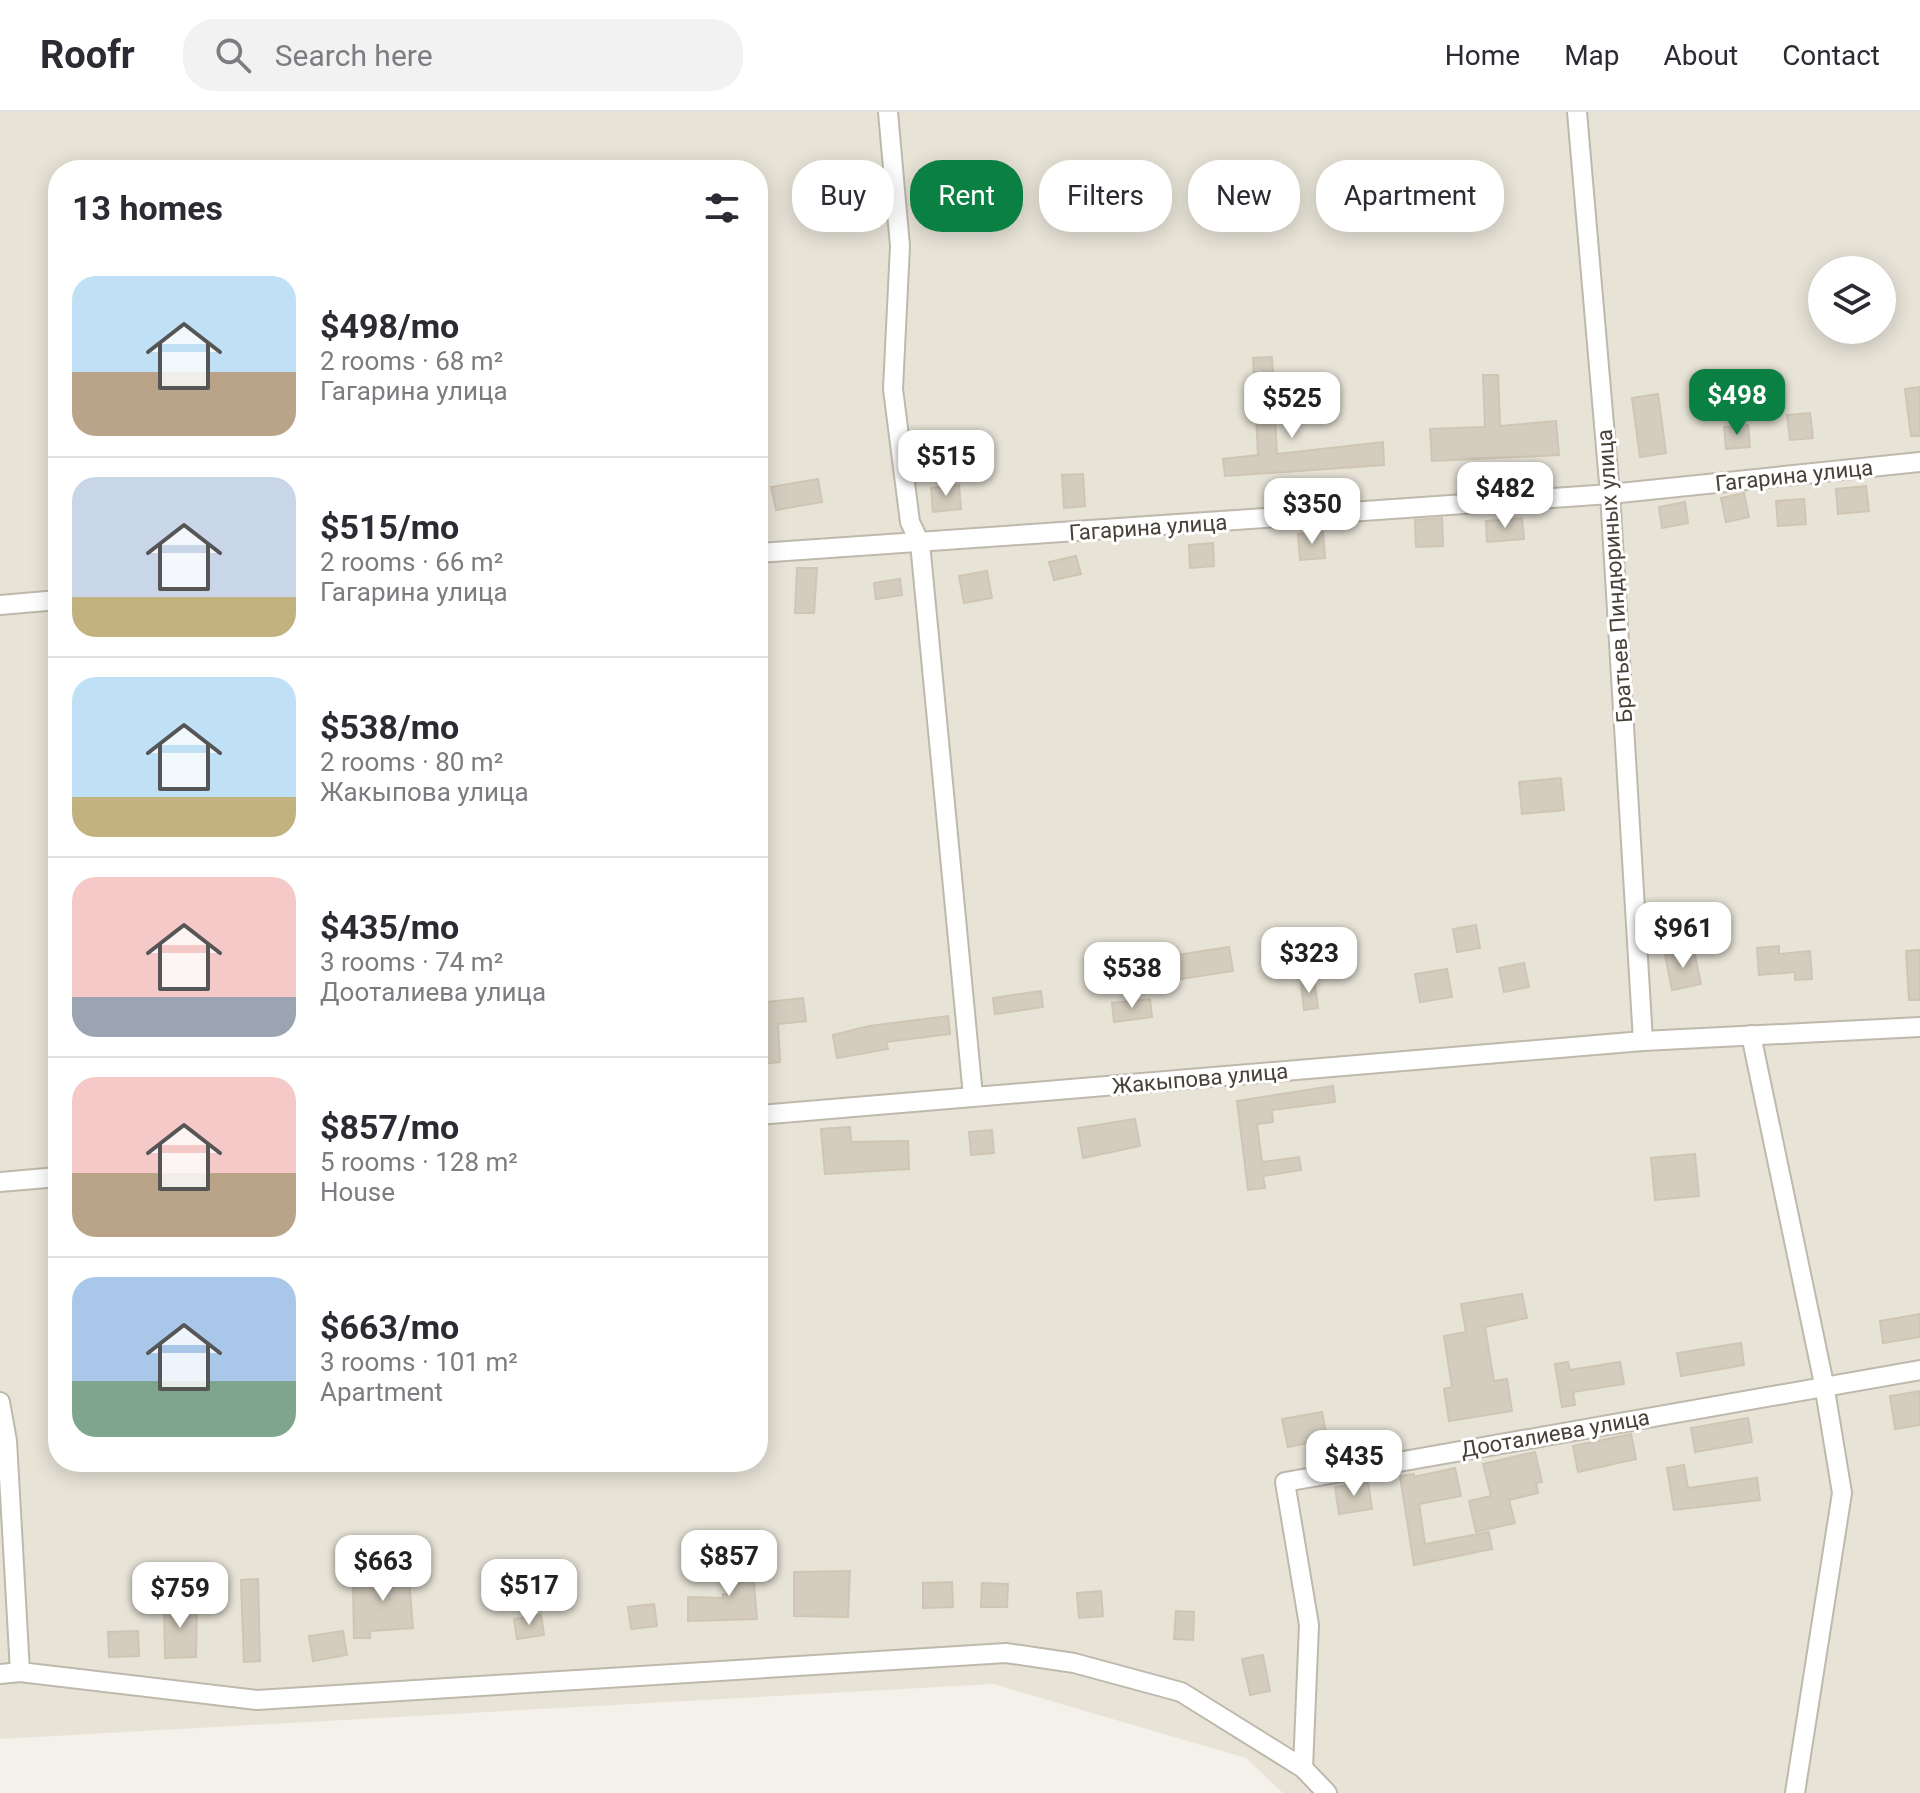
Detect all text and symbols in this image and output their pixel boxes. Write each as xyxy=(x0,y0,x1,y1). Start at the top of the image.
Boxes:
search box xyxy=(183,19,743,91)
text: Roofr xyxy=(40,33,135,77)
icon: search xyxy=(211,33,255,77)
text: Search here xyxy=(275,38,433,73)
text: Home xyxy=(1445,39,1520,72)
text: Map xyxy=(1564,39,1620,72)
text: About xyxy=(1664,39,1738,72)
text: Contact xyxy=(1782,39,1880,72)
chip: Buy xyxy=(792,160,894,232)
chip: Rent xyxy=(910,160,1023,232)
chip: Filters xyxy=(1039,160,1172,232)
chip: New xyxy=(1188,160,1300,232)
chip: Apartment xyxy=(1316,160,1504,232)
icon: filters xyxy=(700,186,744,230)
text: 13 homes xyxy=(72,188,223,228)
map controls xyxy=(1808,256,1896,344)
button: layers xyxy=(1808,256,1896,344)
text: $498/mo xyxy=(320,306,459,346)
icon: home xyxy=(136,308,232,404)
text: 2 rooms · 68 m² xyxy=(320,346,503,376)
pin: $498 xyxy=(1690,369,1784,437)
pin: $525 xyxy=(1245,372,1339,440)
text: Гагарина улица xyxy=(320,376,508,406)
text: $498 xyxy=(1707,380,1767,410)
text: $525 xyxy=(1262,383,1322,413)
street label: Братьев Пиндюриных улица xyxy=(1592,428,1637,724)
pin: $515 xyxy=(899,430,993,498)
text: $515 xyxy=(916,441,976,471)
street label: Гагарина улица xyxy=(1714,455,1874,496)
pin: $482 xyxy=(1458,462,1552,530)
text: $482 xyxy=(1475,473,1535,503)
pin: $350 xyxy=(1265,478,1359,546)
text: $350 xyxy=(1282,489,1342,519)
text: $515/mo xyxy=(320,507,459,547)
icon: home xyxy=(136,509,232,605)
street label: Гагарина улица xyxy=(1068,509,1228,546)
text: 2 rooms · 66 m² xyxy=(320,547,503,577)
text: Гагарина улица xyxy=(320,577,508,607)
text: $538/mo xyxy=(320,707,459,747)
icon: home xyxy=(136,709,232,805)
text: 2 rooms · 80 m² xyxy=(320,747,503,777)
text: Жакыпова улица xyxy=(320,777,529,807)
pin: $961 xyxy=(1636,902,1730,970)
text: $435/mo xyxy=(320,907,459,947)
icon: home xyxy=(136,909,232,1005)
text: $961 xyxy=(1653,913,1713,943)
pin: $323 xyxy=(1262,927,1356,995)
text: $323 xyxy=(1279,938,1339,968)
pin: $538 xyxy=(1085,942,1179,1010)
text: 3 rooms · 74 m² xyxy=(320,947,503,977)
text: $538 xyxy=(1102,953,1162,983)
text: Дооталиева улица xyxy=(320,977,546,1007)
street label: Жакыпова улица xyxy=(1111,1058,1289,1099)
text: $857/mo xyxy=(320,1107,459,1147)
icon: home xyxy=(136,1109,232,1205)
text: 5 rooms · 128 m² xyxy=(320,1147,518,1177)
text: House xyxy=(320,1177,395,1207)
text: $663/mo xyxy=(320,1307,459,1347)
icon: home xyxy=(136,1309,232,1405)
text: 3 rooms · 101 m² xyxy=(320,1347,518,1377)
text: Apartment xyxy=(320,1377,443,1407)
street label: Дооталиева улица xyxy=(1459,1405,1651,1462)
pin: $435 xyxy=(1307,1430,1401,1498)
text: $435 xyxy=(1324,1441,1384,1471)
pin: $857 xyxy=(682,1530,776,1598)
pin: $663 xyxy=(336,1535,430,1603)
text: $857 xyxy=(699,1541,759,1571)
text: $663 xyxy=(353,1546,413,1576)
pin: $517 xyxy=(482,1559,576,1627)
pin: $759 xyxy=(133,1562,227,1630)
text: $517 xyxy=(499,1570,559,1600)
text: $759 xyxy=(150,1573,210,1603)

